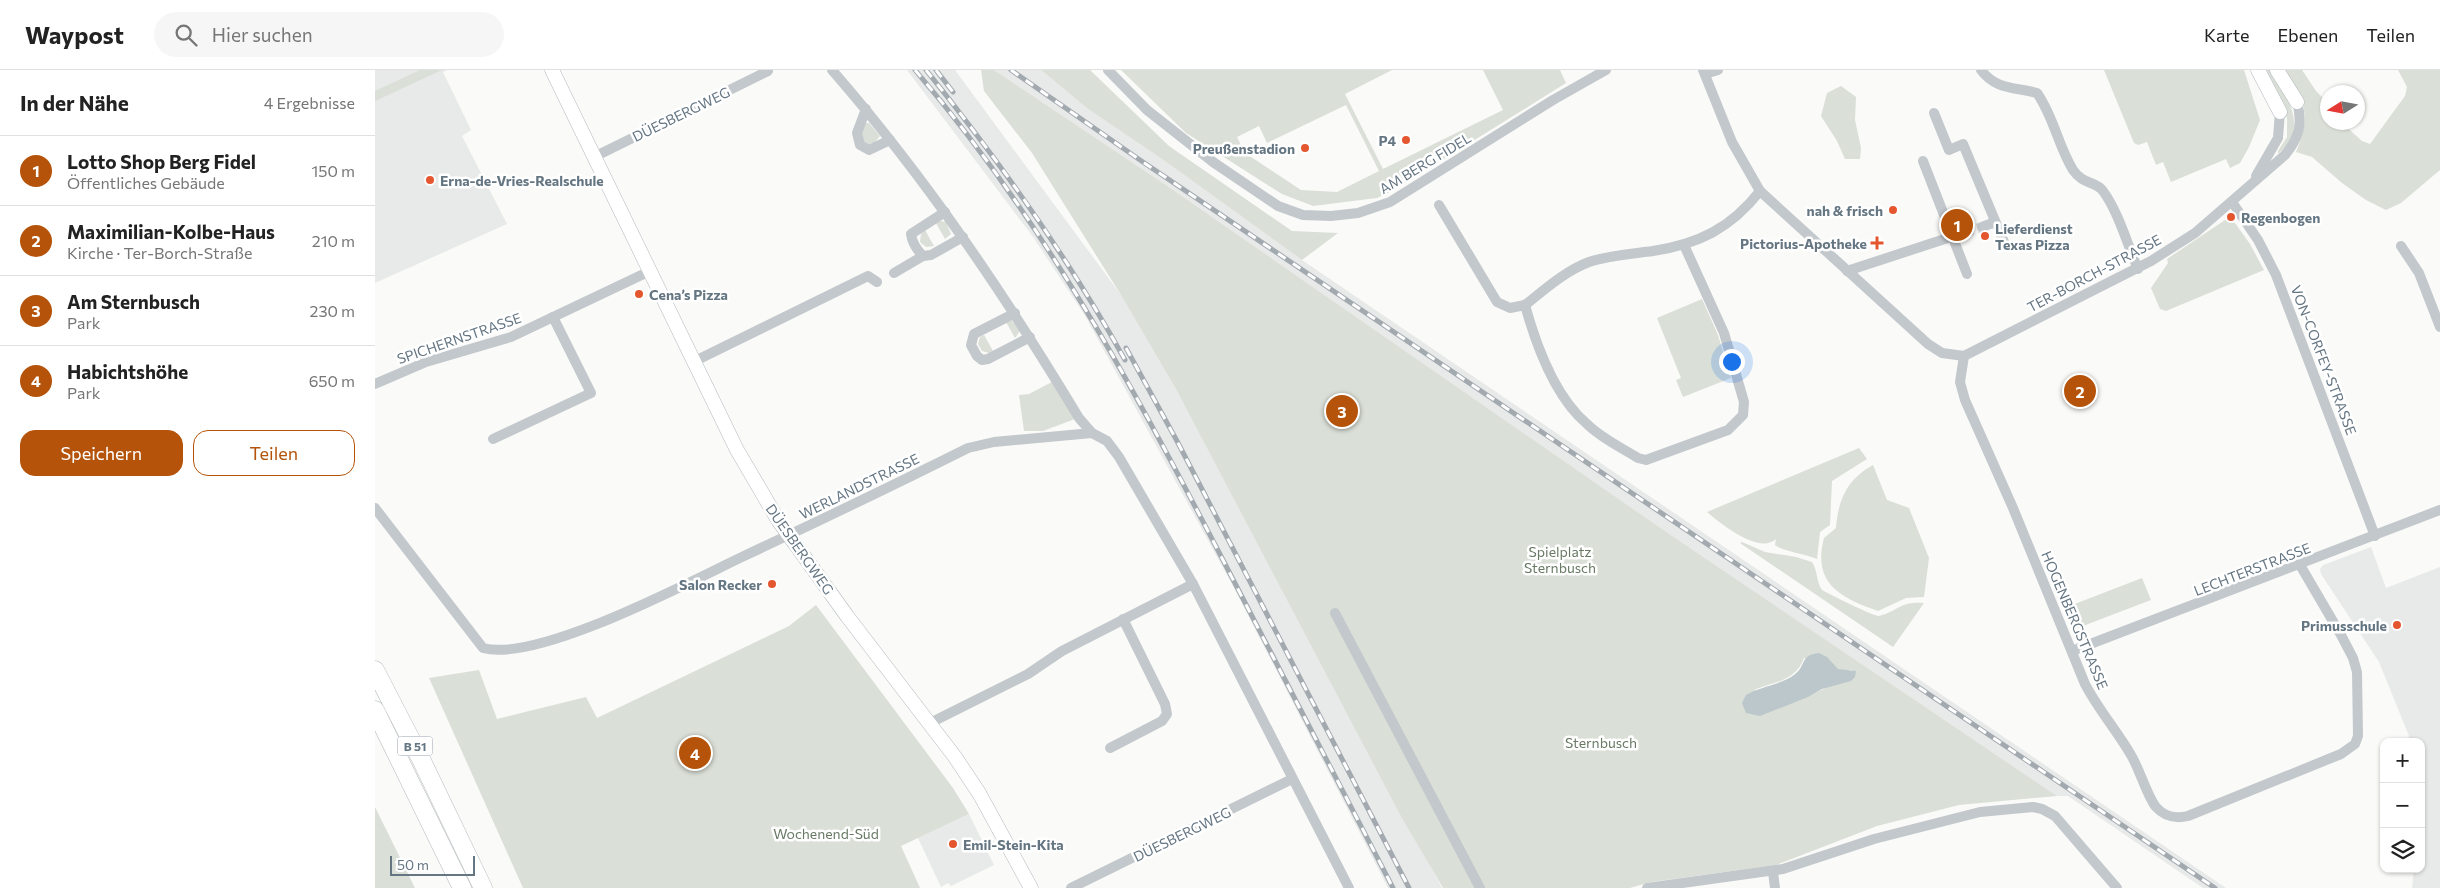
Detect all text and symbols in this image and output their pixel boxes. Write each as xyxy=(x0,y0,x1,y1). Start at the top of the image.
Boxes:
search box xyxy=(154,12,504,57)
text: Waypost xyxy=(25,20,124,49)
icon: search xyxy=(172,21,200,49)
text: Hier suchen xyxy=(212,23,313,46)
text: Karte xyxy=(2204,24,2249,46)
text: Ebenen xyxy=(2277,24,2338,46)
text: Teilen xyxy=(2366,24,2415,46)
street label: DÜESBERGWEG xyxy=(629,83,733,145)
north arrow xyxy=(2320,85,2365,130)
text: In der Nähe xyxy=(20,90,129,115)
text: 4 Ergebnisse xyxy=(264,93,355,112)
street label: AM BERG FIDEL xyxy=(1376,129,1474,197)
place label: P4 xyxy=(1379,132,1396,149)
marker: P4 xyxy=(1400,134,1412,146)
place label: Preußenstadion xyxy=(1193,140,1295,157)
marker: Preußenstadion xyxy=(1299,142,1311,154)
text: Lotto Shop Berg Fidel xyxy=(67,150,256,173)
text: 1 xyxy=(32,161,40,180)
text: 150 m xyxy=(312,161,355,180)
place label: Erna-de-Vries-Realschule xyxy=(440,172,604,189)
text: Öffentliches Gebäude xyxy=(67,173,225,192)
marker: Erna-de-Vries-Realschule xyxy=(424,174,436,186)
place label: nah & frisch xyxy=(1807,202,1883,219)
marker: nah & frisch xyxy=(1887,204,1899,216)
pin: 1 xyxy=(1941,206,1973,244)
place label: Regenbogen xyxy=(2241,209,2320,226)
marker: Regenbogen xyxy=(2225,211,2237,223)
text: Maximilian-Kolbe-Haus xyxy=(67,220,275,243)
place label: Lieferdienst Texas Pizza xyxy=(1995,220,2073,253)
marker: Lieferdienst Texas Pizza xyxy=(1979,230,1991,242)
text: 2 xyxy=(31,231,41,250)
text: 210 m xyxy=(312,231,355,250)
street label: TER-BORCH-STRASSE xyxy=(2024,231,2164,315)
place label: Pictorius-Apotheke xyxy=(1740,235,1867,252)
marker: Pictorius-Apotheke xyxy=(1871,237,1883,249)
text: Kirche · Ter-Borch-Straße xyxy=(67,243,252,262)
street label: VON-CORFEY-STRASSE xyxy=(2288,283,2360,437)
place label: Cena’s Pizza xyxy=(649,286,728,303)
marker: Cena’s Pizza xyxy=(633,288,645,300)
text: Am Sternbusch xyxy=(67,290,200,313)
text: 3 xyxy=(31,301,41,320)
text: 230 m xyxy=(310,301,355,320)
street label: SPICHERNSTRASSE xyxy=(395,309,523,367)
text: Park xyxy=(67,313,100,332)
your location xyxy=(1719,349,1745,375)
text: Habichtshöhe xyxy=(67,360,188,383)
text: 4 xyxy=(31,371,41,390)
text: 650 m xyxy=(309,371,355,390)
pin: 2 xyxy=(2064,372,2096,410)
text: Park xyxy=(67,383,100,402)
pin: 3 xyxy=(1326,392,1358,430)
button: Speichern xyxy=(20,430,183,476)
button: Teilen xyxy=(193,430,355,476)
street label: WERLANDSTRASSE xyxy=(796,450,922,522)
street label: DÜESBERGWEG xyxy=(762,500,838,598)
street label: LECHTERSTRASSE xyxy=(2191,539,2313,599)
park label: Spielplatz Sternbusch xyxy=(1524,543,1596,576)
street label: HOGENBERGSTRASSE xyxy=(2038,548,2112,692)
place label: Salon Recker xyxy=(679,576,762,593)
marker: Salon Recker xyxy=(766,578,778,590)
place label: Primusschule xyxy=(2301,617,2387,634)
marker: Primusschule xyxy=(2391,619,2403,631)
pin: 4 xyxy=(679,734,711,772)
park label: Sternbusch xyxy=(1565,734,1637,751)
road number: B 51 xyxy=(397,736,433,756)
map controls xyxy=(2380,738,2425,873)
button: + xyxy=(2380,738,2425,783)
button: − xyxy=(2380,783,2425,828)
street label: DÜESBERGWEG xyxy=(1130,803,1234,865)
park label: Wochenend-Süd xyxy=(773,825,879,842)
button: layers xyxy=(2380,828,2425,873)
place label: Emil-Stein-Kita xyxy=(963,836,1064,853)
marker: Emil-Stein-Kita xyxy=(947,838,959,850)
scale bar xyxy=(390,853,475,876)
text: 50 m xyxy=(397,856,429,873)

